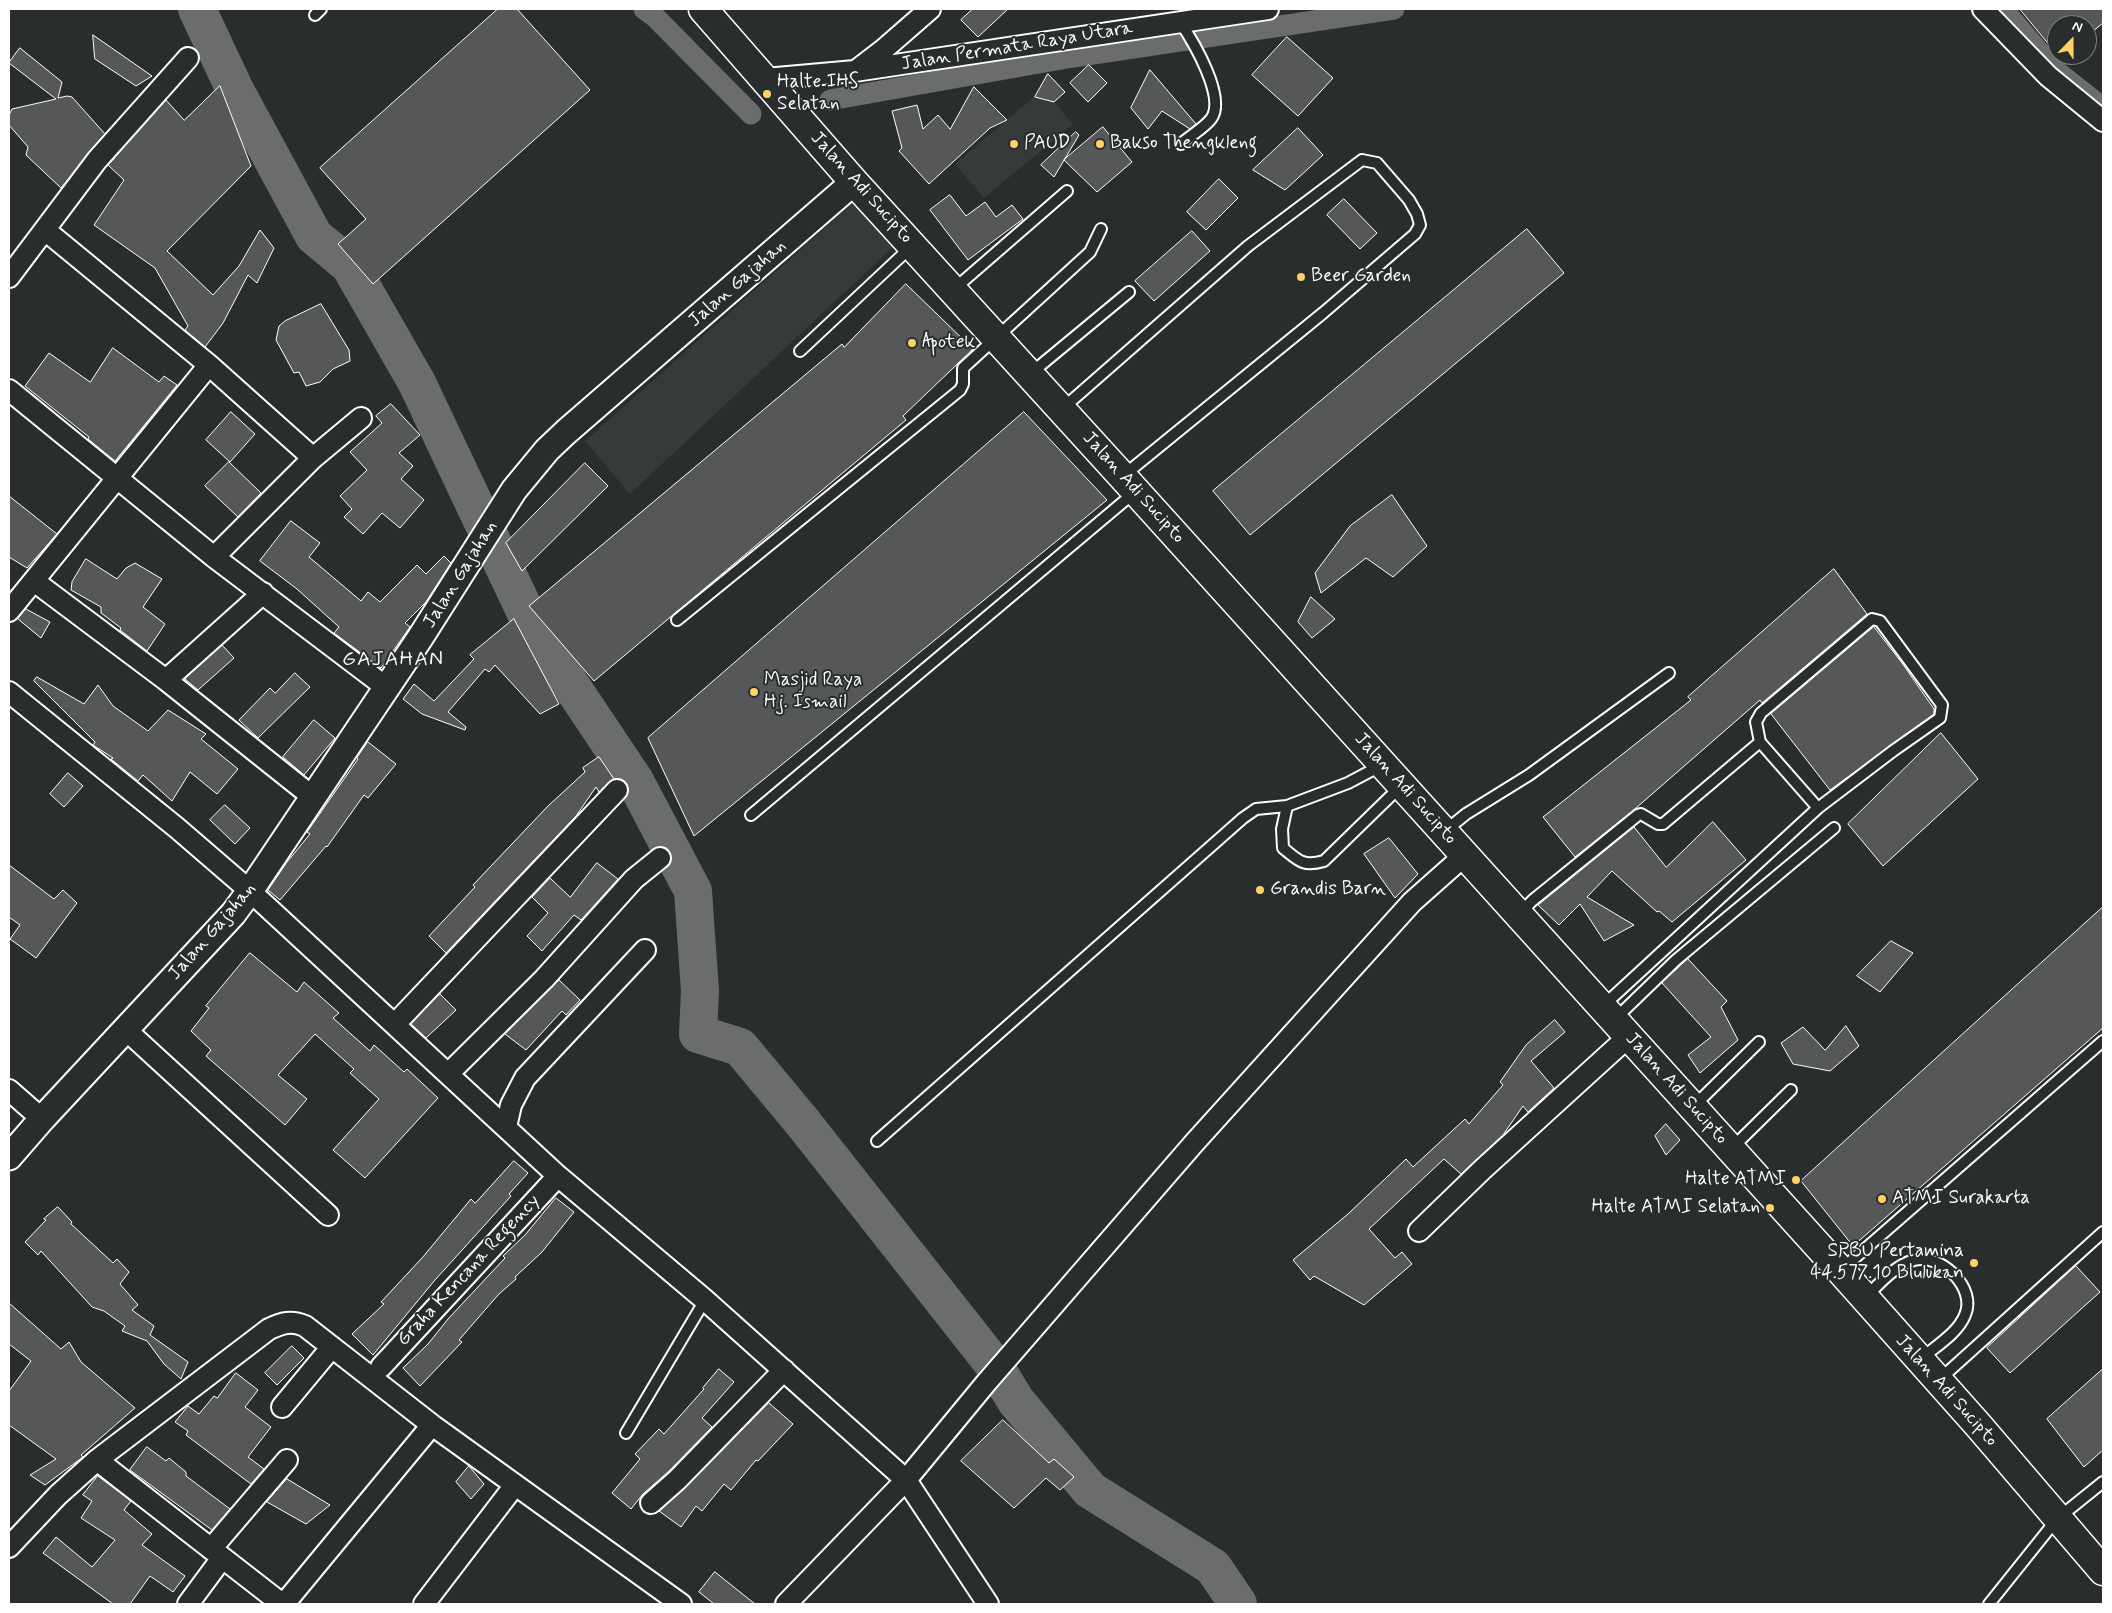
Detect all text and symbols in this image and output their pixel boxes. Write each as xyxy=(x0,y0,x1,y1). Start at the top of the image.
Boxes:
north arrow xyxy=(2047,15,2097,65)
street label: Jalan Permata Raya Utara xyxy=(900,17,1134,77)
text: N xyxy=(2070,17,2085,37)
place label: Halte IHS Selatan xyxy=(777,72,859,116)
marker: Halte IHS Selatan xyxy=(761,88,773,100)
street label: Jalan Adi Sucipto xyxy=(805,127,917,249)
place label: PAUD xyxy=(1024,133,1070,155)
place label: Bakso Thengkleng xyxy=(1110,133,1257,155)
marker: PAUD xyxy=(1008,138,1020,150)
marker: Bakso Thengkleng xyxy=(1094,138,1106,150)
street label: Jalan Gajahan xyxy=(684,235,792,333)
place label: Beer Garden xyxy=(1311,266,1411,288)
marker: Beer Garden xyxy=(1295,271,1307,283)
place label: Apotek xyxy=(922,332,975,354)
marker: Apotek xyxy=(906,337,918,349)
street label: Jalan Adi Sucipto xyxy=(1077,427,1189,549)
street label: Jalan Gajahan xyxy=(419,517,503,633)
district label: GAJAHAN xyxy=(342,648,444,674)
place label: Masjid Raya Hj. Ismail xyxy=(764,670,862,714)
marker: Masjid Raya Hj. Ismail xyxy=(748,686,760,698)
street label: Jalan Adi Sucipto xyxy=(1349,728,1461,850)
street label: Jalan Gajahan xyxy=(164,878,262,986)
place label: Grandis Barn xyxy=(1270,879,1386,901)
marker: Grandis Barn xyxy=(1254,884,1266,896)
street label: Jalan Adi Sucipto xyxy=(1620,1028,1732,1150)
place label: Halte ATMI xyxy=(1685,1169,1786,1191)
marker: Halte ATMI xyxy=(1790,1174,1802,1186)
place label: ATMI Surakarta xyxy=(1892,1188,2030,1210)
street label: Graha Kencana Regency xyxy=(393,1190,545,1352)
marker: ATMI Surakarta xyxy=(1876,1193,1888,1205)
place label: Halte ATMI Selatan xyxy=(1592,1197,1760,1219)
marker: Halte ATMI Selatan xyxy=(1764,1202,1776,1214)
place label: SPBU Pertamina 44.577.10 Blulukan xyxy=(1810,1241,1964,1285)
marker: SPBU Pertamina 44.577.10 Blulukan xyxy=(1968,1257,1980,1269)
street label: Jalan Adi Sucipto xyxy=(1890,1330,2002,1452)

